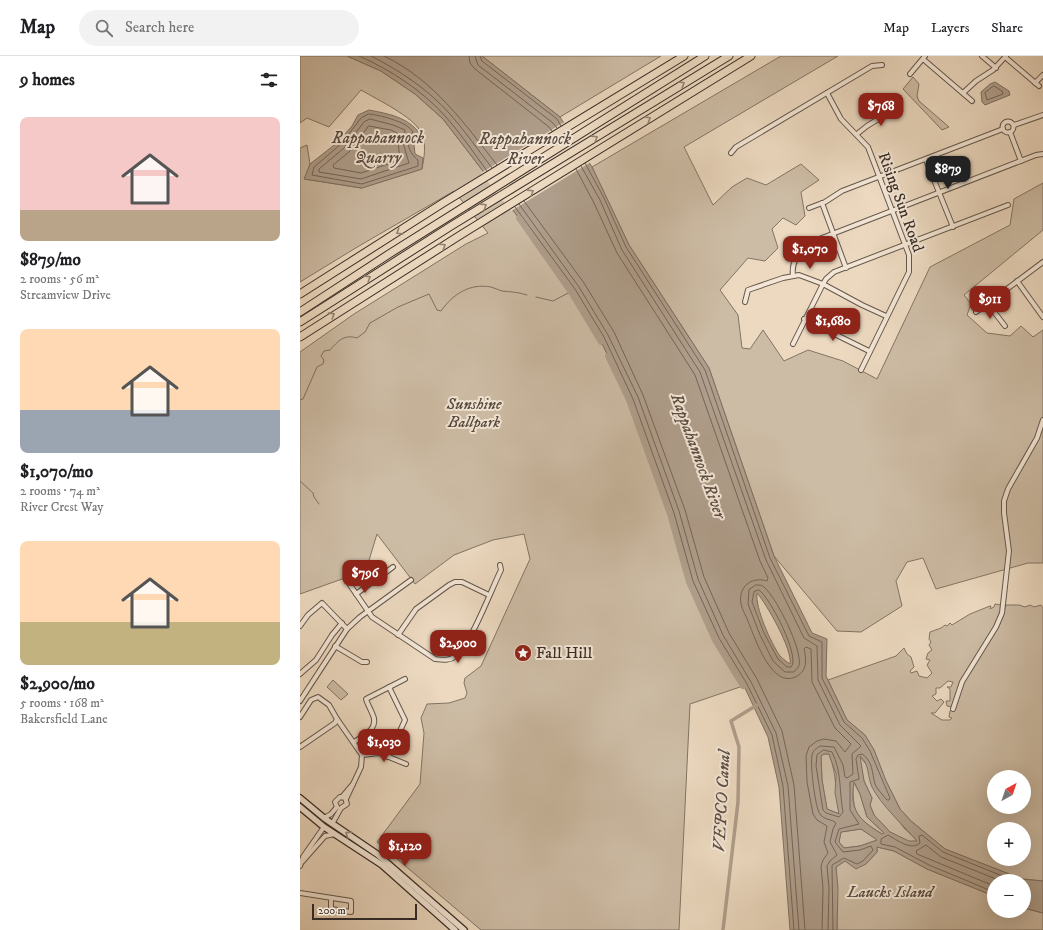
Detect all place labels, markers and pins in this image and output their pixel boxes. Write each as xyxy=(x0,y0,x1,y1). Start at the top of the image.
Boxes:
pin: $768 xyxy=(857,93,905,127)
pin: $879 xyxy=(924,156,972,190)
pin: $1,070 xyxy=(777,236,843,270)
pin: $911 xyxy=(966,286,1014,320)
pin: $1,680 xyxy=(800,308,866,342)
pin: $796 xyxy=(341,560,389,594)
pin: $2,900 xyxy=(425,630,491,664)
place icon: Fall Hill xyxy=(513,643,533,663)
place label: Fall Hill xyxy=(536,643,593,663)
pin: $1,030 xyxy=(351,729,417,763)
pin: $1,120 xyxy=(372,833,438,867)

